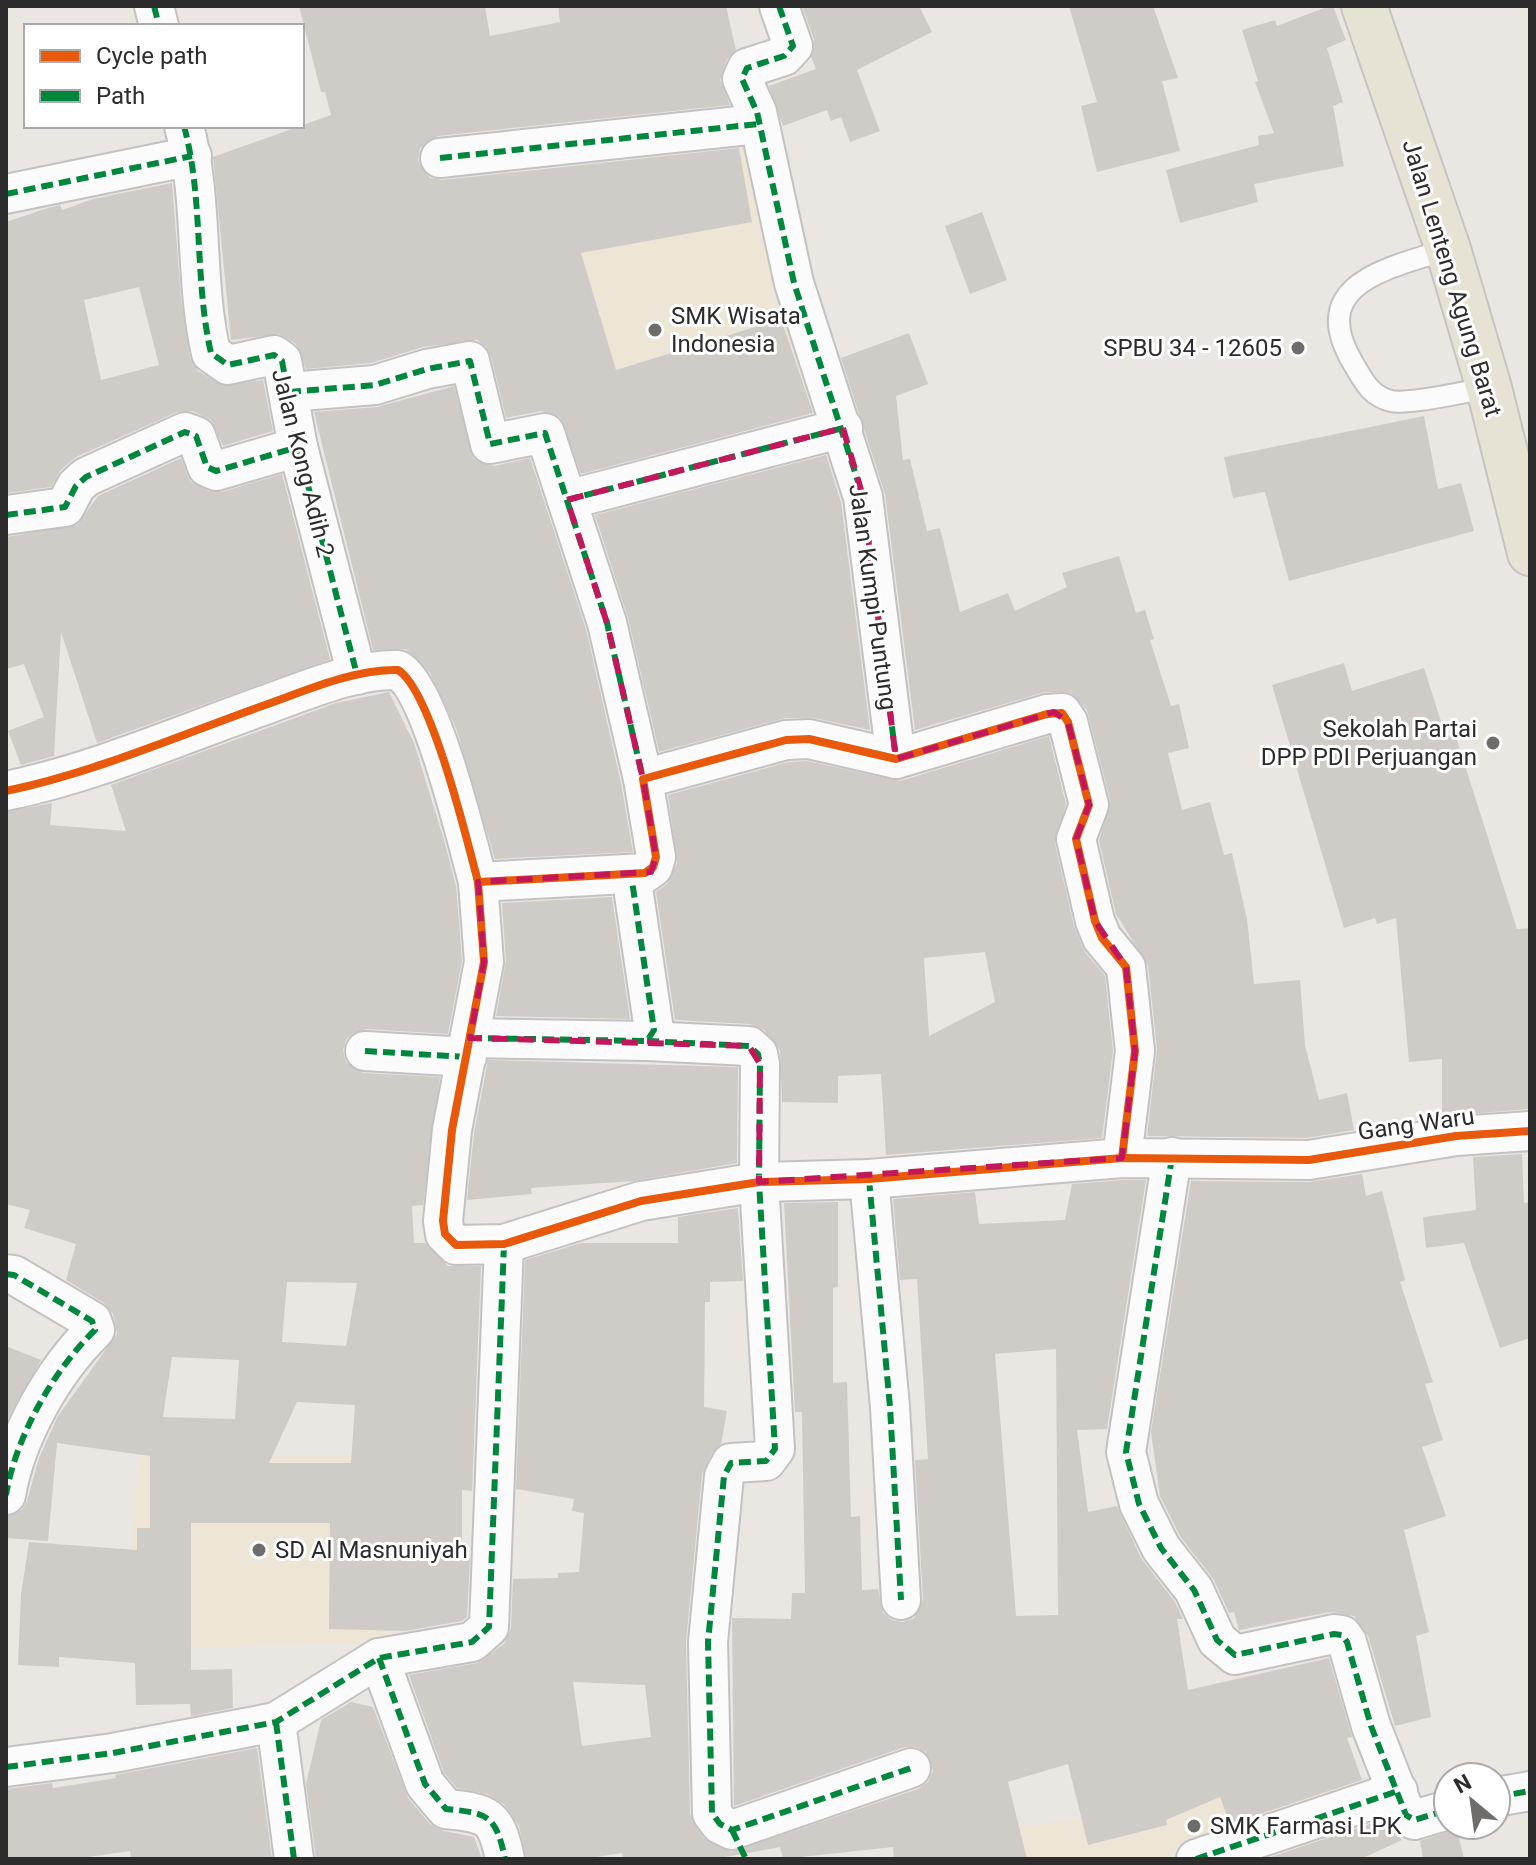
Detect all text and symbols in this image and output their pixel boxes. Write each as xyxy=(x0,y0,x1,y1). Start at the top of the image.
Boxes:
legend xyxy=(24,24,304,128)
text: Cycle path xyxy=(96,42,208,70)
text: Path xyxy=(96,82,145,110)
street label: Jalan Lenteng Agung Barat xyxy=(1396,136,1508,420)
place label: SMK Wisata Indonesia xyxy=(671,302,801,358)
marker: SMK Wisata Indonesia xyxy=(646,321,664,339)
place label: SPBU 34 - 12605 xyxy=(1103,334,1282,362)
marker: SPBU 34 - 12605 xyxy=(1289,339,1307,357)
street label: Jalan Kong Adih 2 xyxy=(266,366,340,560)
street label: Jalan Kumpi Puntung xyxy=(843,482,903,712)
place label: Sekolah Partai DPP PDI Perjuangan xyxy=(1261,715,1477,771)
marker: Sekolah Partai DPP PDI Perjuangan xyxy=(1484,734,1502,752)
street label: Gang Waru xyxy=(1356,1102,1476,1146)
place label: SD Al Masnuniyah xyxy=(275,1536,468,1564)
marker: SD Al Masnuniyah xyxy=(250,1541,268,1559)
north arrow xyxy=(1432,1761,1512,1841)
text: N xyxy=(1450,1769,1475,1799)
place label: SMK Farmasi LPK xyxy=(1210,1812,1403,1840)
marker: SMK Farmasi LPK xyxy=(1185,1817,1203,1835)

